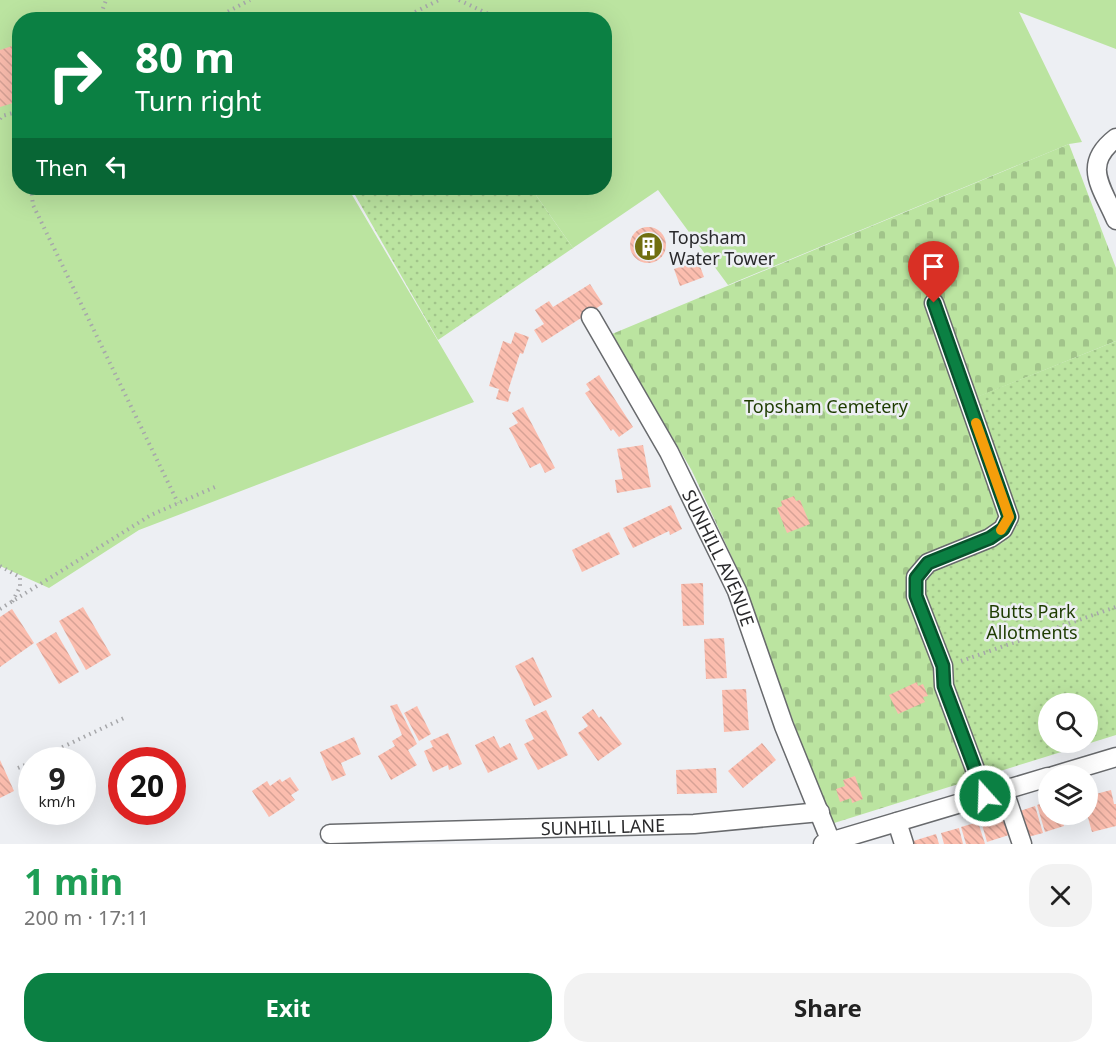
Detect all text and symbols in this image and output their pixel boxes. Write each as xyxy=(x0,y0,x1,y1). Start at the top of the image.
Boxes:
text: 80 m xyxy=(135,28,235,85)
icon: right xyxy=(36,36,114,114)
text: Turn right xyxy=(135,82,261,119)
icon: left xyxy=(100,150,133,183)
text: Then xyxy=(36,152,88,182)
place label: Topsham Water Tower xyxy=(669,225,776,270)
building icon: Topsham Water Tower xyxy=(632,231,664,263)
pin xyxy=(908,241,959,303)
icon: arrive xyxy=(917,250,950,283)
park label: Topsham Cemetery xyxy=(744,394,909,418)
street label: SUNHILL AVENUE xyxy=(677,485,760,629)
park label: Butts Park Allotments xyxy=(986,599,1078,644)
map controls xyxy=(1038,693,1098,825)
button: search xyxy=(1038,693,1098,753)
speed limit sign: 20 xyxy=(108,747,186,825)
text: 9 xyxy=(48,758,66,799)
position arrow xyxy=(953,764,1017,828)
button: layers xyxy=(1038,765,1098,825)
text: km/h xyxy=(39,791,75,811)
street label: SUNHILL LANE xyxy=(540,813,665,840)
text: 1 min xyxy=(24,857,123,906)
button: close xyxy=(1029,864,1092,927)
text: 200 m · 17:11 xyxy=(24,904,149,931)
button: Exit xyxy=(24,973,552,1042)
button: Share xyxy=(564,973,1092,1042)

